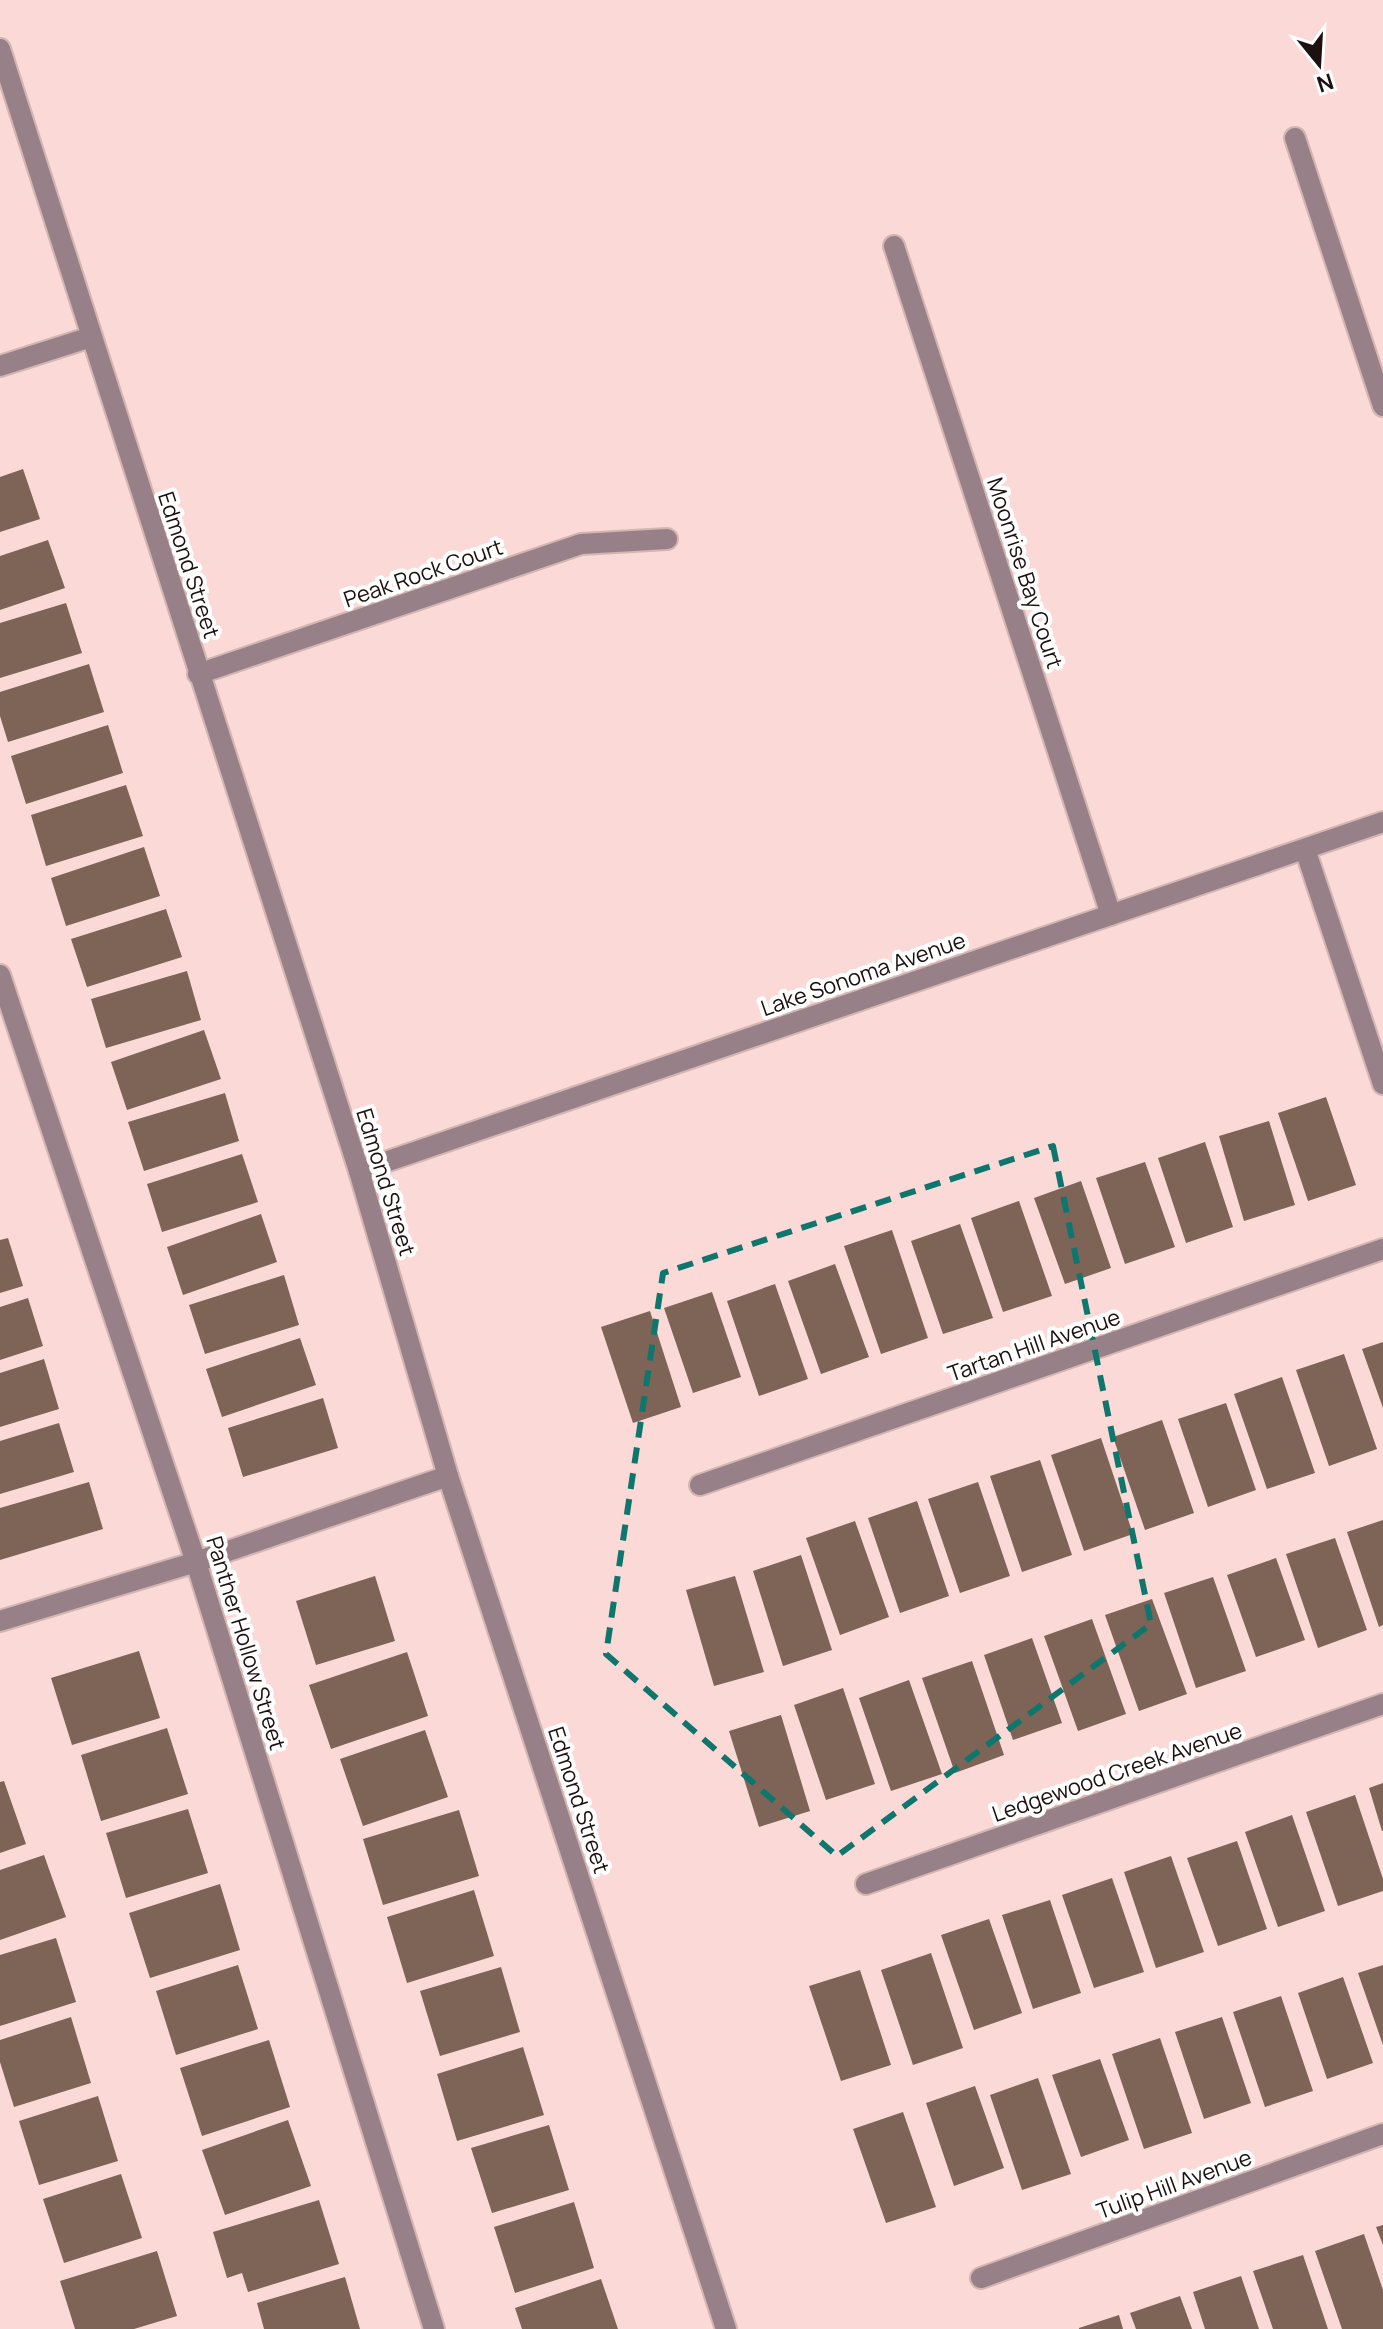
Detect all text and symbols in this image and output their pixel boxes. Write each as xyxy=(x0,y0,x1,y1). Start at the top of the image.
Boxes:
north arrow xyxy=(1279,24,1359,104)
text: N xyxy=(1313,66,1337,100)
street label: Moonrise Bay Court xyxy=(980,474,1070,672)
street label: Edmond Street xyxy=(151,488,227,642)
street label: Peak Rock Court xyxy=(339,532,507,614)
street label: Lake Sonoma Avenue xyxy=(757,925,969,1023)
street label: Edmond Street xyxy=(349,1105,423,1259)
street label: Tartan Hill Avenue xyxy=(944,1301,1124,1389)
street label: Panther Hollow Street xyxy=(199,1532,293,1754)
street label: Ledgewood Creek Avenue xyxy=(988,1715,1246,1829)
street label: Edmond Street xyxy=(541,1723,617,1877)
street label: Tulip Hill Avenue xyxy=(1092,2142,1256,2226)

